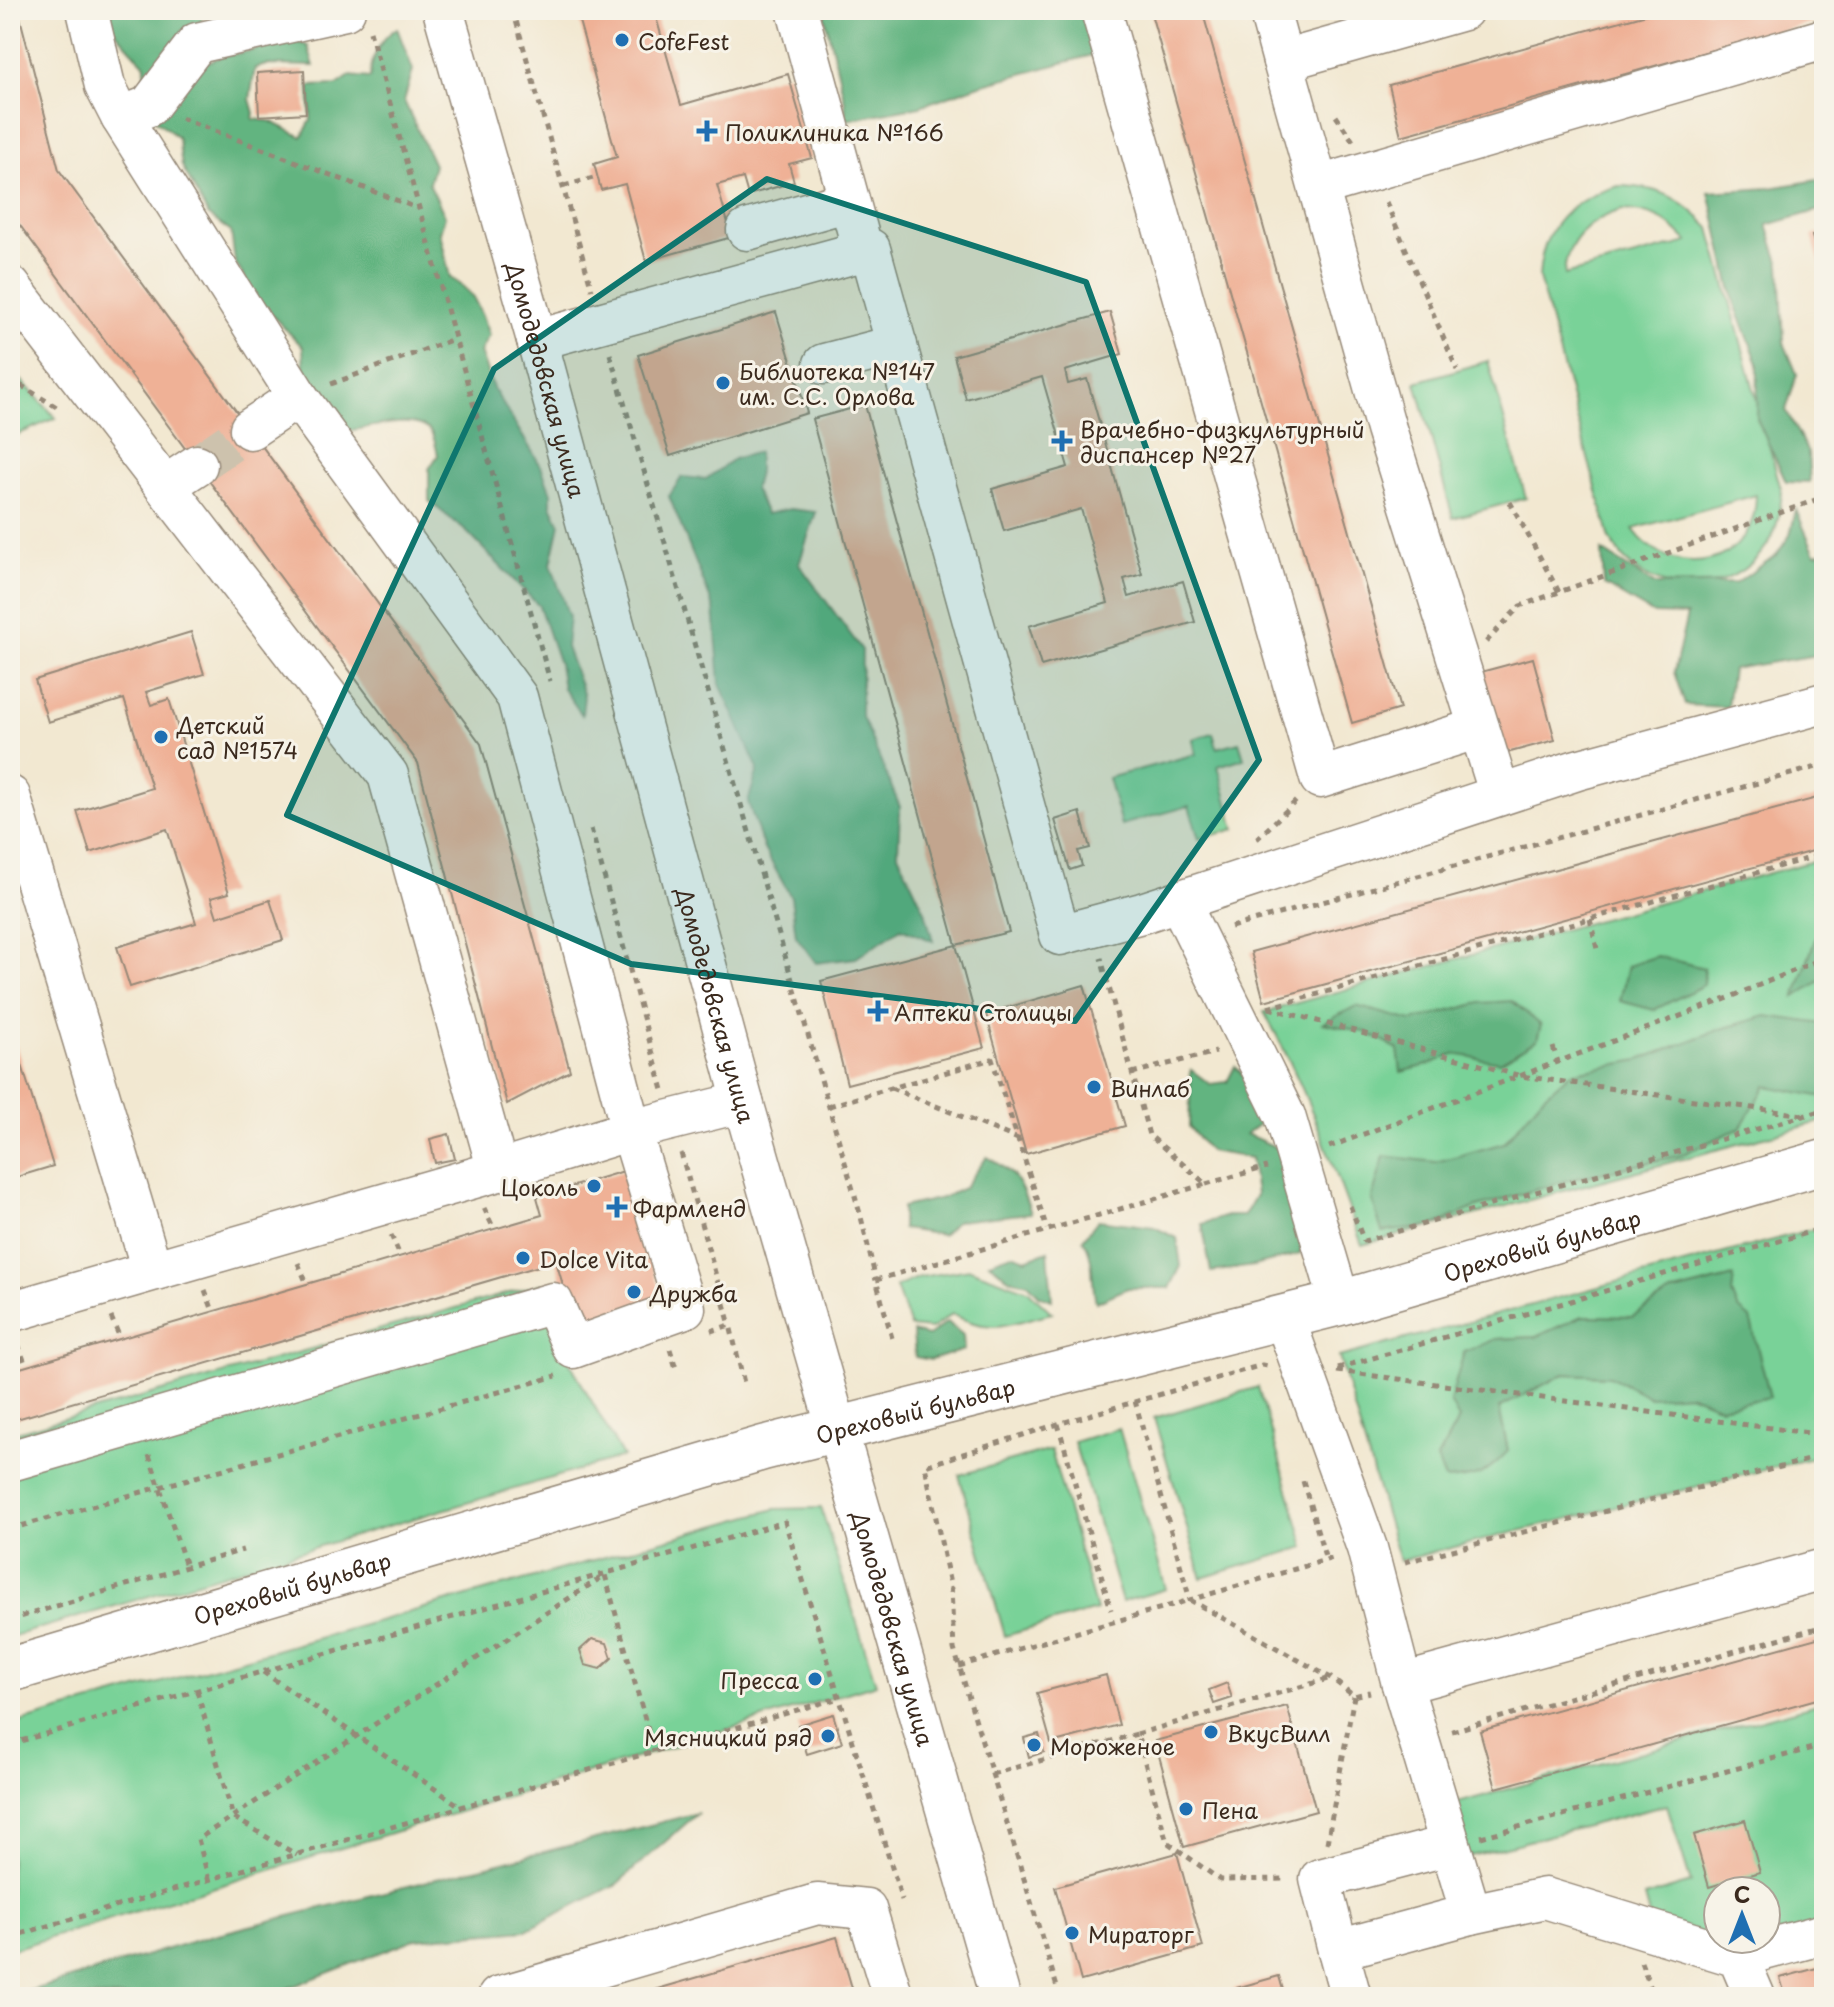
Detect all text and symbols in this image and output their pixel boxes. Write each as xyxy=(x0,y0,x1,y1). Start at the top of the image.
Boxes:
place label: CofeFest xyxy=(638,24,729,57)
marker: CofeFest xyxy=(613,31,631,49)
place label: Поликлиника №166 xyxy=(725,115,944,148)
marker: Поликлиника №166 xyxy=(696,120,718,142)
street label: Домодедовская улица xyxy=(499,257,595,501)
place label: Библиотека №147 им. С.С. Орлова xyxy=(739,354,935,412)
marker: Библиотека №147 им. С.С. Орлова xyxy=(714,374,732,392)
place label: Врачебно-физкультурный диспансер №27 xyxy=(1080,412,1365,470)
marker: Врачебно-физкультурный диспансер №27 xyxy=(1051,430,1073,452)
place label: Детский сад №1574 xyxy=(176,708,298,766)
marker: Детский сад №1574 xyxy=(152,728,170,746)
street label: Домодедовская улица xyxy=(669,883,765,1127)
place label: Аптеки Столицы xyxy=(894,995,1072,1028)
marker: Аптеки Столицы xyxy=(869,1002,887,1020)
place label: Винлаб xyxy=(1110,1071,1190,1104)
marker: Винлаб xyxy=(1085,1078,1103,1096)
place label: Цоколь xyxy=(501,1170,578,1203)
marker: Цоколь xyxy=(585,1177,603,1195)
place label: Фармленд xyxy=(633,1191,746,1224)
marker: Фармленд xyxy=(608,1198,626,1216)
street label: Ореховый бульвар xyxy=(1439,1200,1644,1289)
place label: Dolce Vita xyxy=(539,1242,648,1275)
marker: Dolce Vita xyxy=(514,1249,532,1267)
place label: Дружба xyxy=(649,1276,737,1309)
marker: Дружба xyxy=(625,1283,643,1301)
street label: Ореховый бульвар xyxy=(812,1369,1018,1451)
street label: Домодедовская улица xyxy=(844,1506,944,1750)
street label: Ореховый бульвар xyxy=(189,1542,395,1632)
place label: Пресса xyxy=(721,1663,799,1696)
marker: Пресса xyxy=(806,1670,824,1688)
place label: ВкусВилл xyxy=(1227,1716,1330,1749)
place label: Мясницкий ряд xyxy=(644,1720,812,1753)
marker: ВкусВилл xyxy=(1202,1723,1220,1741)
marker: Мясницкий ряд xyxy=(819,1727,837,1745)
place label: Мороженое xyxy=(1050,1729,1175,1762)
marker: Мороженое xyxy=(1025,1736,1043,1754)
place label: Пена xyxy=(1202,1793,1258,1826)
marker: Пена xyxy=(1177,1800,1195,1818)
north arrow xyxy=(1702,1875,1782,1955)
text: С xyxy=(1734,1877,1750,1910)
place label: Мираторг xyxy=(1088,1917,1195,1950)
marker: Мираторг xyxy=(1063,1924,1081,1942)

